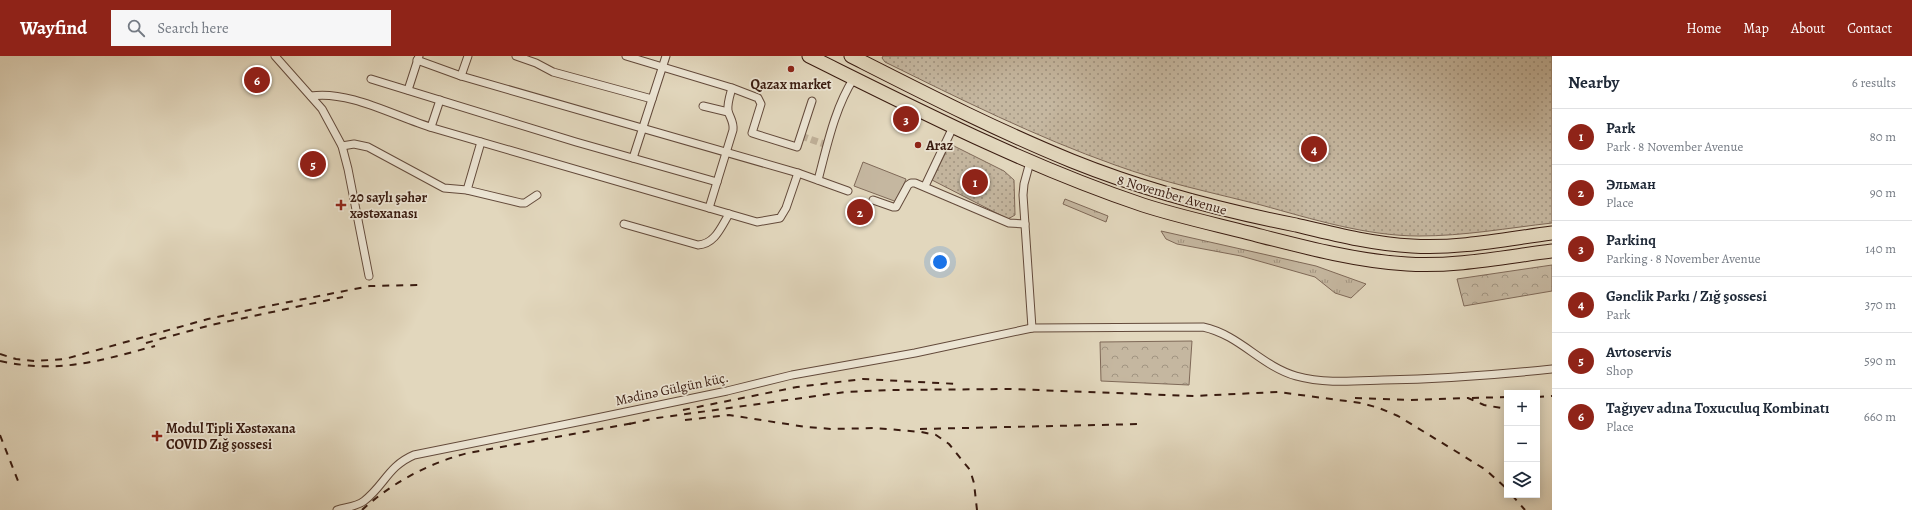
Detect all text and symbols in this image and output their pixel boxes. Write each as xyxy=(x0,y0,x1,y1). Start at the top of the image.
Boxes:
search box xyxy=(111,10,391,46)
text: Wayfind xyxy=(20,15,87,41)
icon: search xyxy=(125,17,147,39)
text: Search here xyxy=(157,18,229,38)
text: Home xyxy=(1686,19,1721,38)
text: Map xyxy=(1743,19,1769,38)
text: About xyxy=(1791,19,1825,38)
text: Contact xyxy=(1847,19,1892,38)
marker: Qazax market xyxy=(786,64,796,74)
pin: 6 xyxy=(244,65,270,95)
text: Nearby xyxy=(1568,71,1619,94)
text: 6 results xyxy=(1852,74,1896,91)
place label: Qazax market xyxy=(750,75,832,94)
pin: 3 xyxy=(893,104,919,134)
text: Park xyxy=(1606,118,1635,138)
text: 1 xyxy=(1579,128,1583,145)
text: 80 m xyxy=(1869,128,1896,145)
pin: 4 xyxy=(1301,134,1327,164)
place label: Araz xyxy=(925,136,954,155)
text: Park · 8 November Avenue xyxy=(1606,138,1743,155)
marker: Araz xyxy=(913,140,923,150)
pin: 5 xyxy=(300,149,326,179)
pin: 1 xyxy=(962,167,988,197)
street label: 8 November Avenue xyxy=(1115,170,1229,220)
text: Эльман xyxy=(1606,174,1656,194)
text: 2 xyxy=(1578,184,1584,201)
text: 90 m xyxy=(1870,184,1896,201)
place label: 20 saylı şəhər xəstəxanası xyxy=(350,188,427,223)
text: Place xyxy=(1606,194,1634,211)
pin: 2 xyxy=(847,197,873,227)
marker: 20 saylı şəhər xəstəxanası xyxy=(335,199,347,211)
text: Parkinq xyxy=(1606,230,1656,250)
text: 3 xyxy=(1578,240,1584,257)
text: 140 m xyxy=(1865,240,1896,257)
text: Parking · 8 November Avenue xyxy=(1606,250,1761,267)
your location xyxy=(930,252,950,272)
text: Gənclik Parkı / Zığ şossesi xyxy=(1606,286,1767,306)
text: 4 xyxy=(1578,296,1584,313)
text: 370 m xyxy=(1865,296,1896,313)
text: Park xyxy=(1606,306,1630,323)
text: Avtoservis xyxy=(1606,342,1672,362)
text: 5 xyxy=(1578,352,1584,369)
text: 590 m xyxy=(1864,352,1896,369)
text: Shop xyxy=(1606,362,1633,379)
street label: Mədinə Gülgün küç. xyxy=(614,368,730,410)
map controls xyxy=(1504,390,1540,498)
button: + xyxy=(1504,390,1540,426)
text: Tağıyev adına Toxuculuq Kombinatı xyxy=(1606,398,1829,418)
text: 6 xyxy=(1578,408,1584,425)
text: 660 m xyxy=(1864,408,1896,425)
text: Place xyxy=(1606,418,1634,435)
place label: Modul Tipli Xəstəxana COVID Zığ şossesi xyxy=(166,419,296,454)
button: − xyxy=(1504,426,1540,462)
marker: Modul Tipli Xəstəxana COVID Zığ şossesi xyxy=(151,430,163,442)
button: layers xyxy=(1504,462,1540,498)

